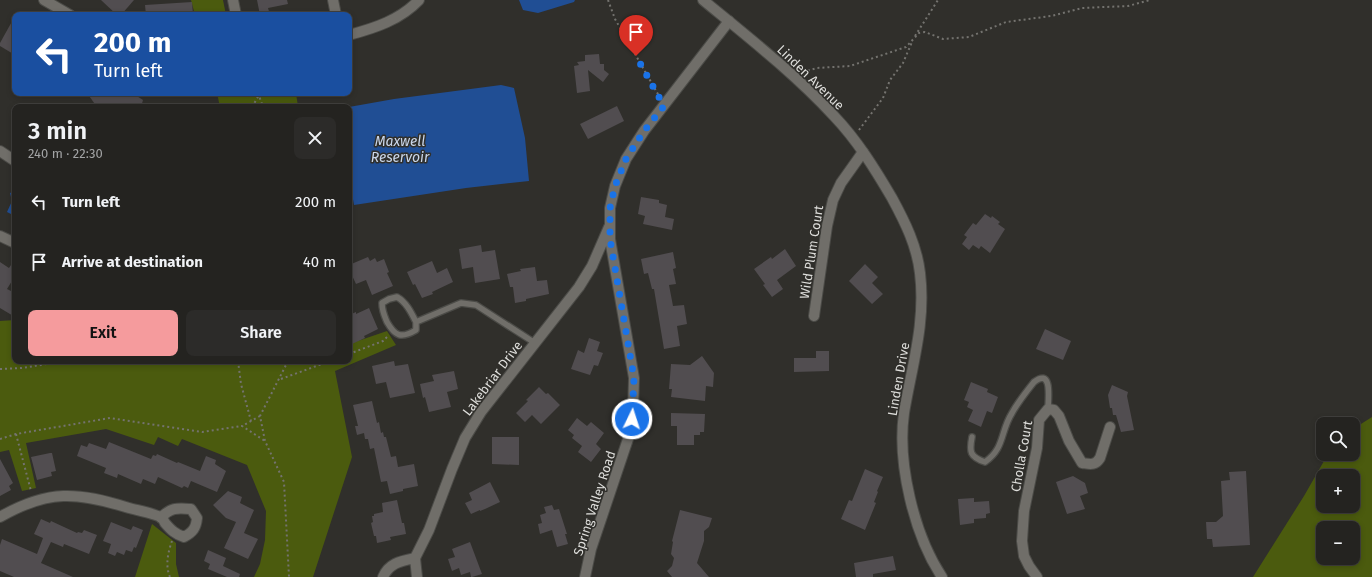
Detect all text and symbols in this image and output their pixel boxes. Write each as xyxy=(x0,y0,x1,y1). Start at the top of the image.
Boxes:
pin xyxy=(619,15,653,56)
icon: arrive xyxy=(625,21,647,43)
text: 200 m xyxy=(94,26,172,59)
icon: left xyxy=(28,28,80,80)
street label: Linden Avenue xyxy=(774,42,847,113)
text: Turn left xyxy=(94,60,163,82)
text: 3 min xyxy=(28,117,87,145)
button: close xyxy=(294,117,336,159)
water label: Maxwell Reservoir xyxy=(371,133,430,166)
text: 240 m · 22:30 xyxy=(28,146,103,161)
icon: left xyxy=(28,191,50,213)
text: Turn left xyxy=(62,193,120,211)
text: 200 m xyxy=(295,193,336,211)
street label: Wild Plum Court xyxy=(797,204,826,300)
icon: arrive xyxy=(28,251,50,273)
text: Arrive at destination xyxy=(62,253,203,271)
text: 40 m xyxy=(303,253,336,271)
button: Exit xyxy=(28,310,178,356)
button: Share xyxy=(186,310,336,356)
street label: Lakebriar Drive xyxy=(459,338,525,419)
street label: Linden Drive xyxy=(885,341,912,417)
position arrow xyxy=(611,398,653,440)
map controls xyxy=(1316,417,1360,565)
button: search xyxy=(1316,417,1360,461)
street label: Cholla Court xyxy=(1008,419,1035,493)
street label: Spring Valley Road xyxy=(570,449,619,557)
button: + xyxy=(1316,469,1360,513)
button: − xyxy=(1316,521,1360,565)

